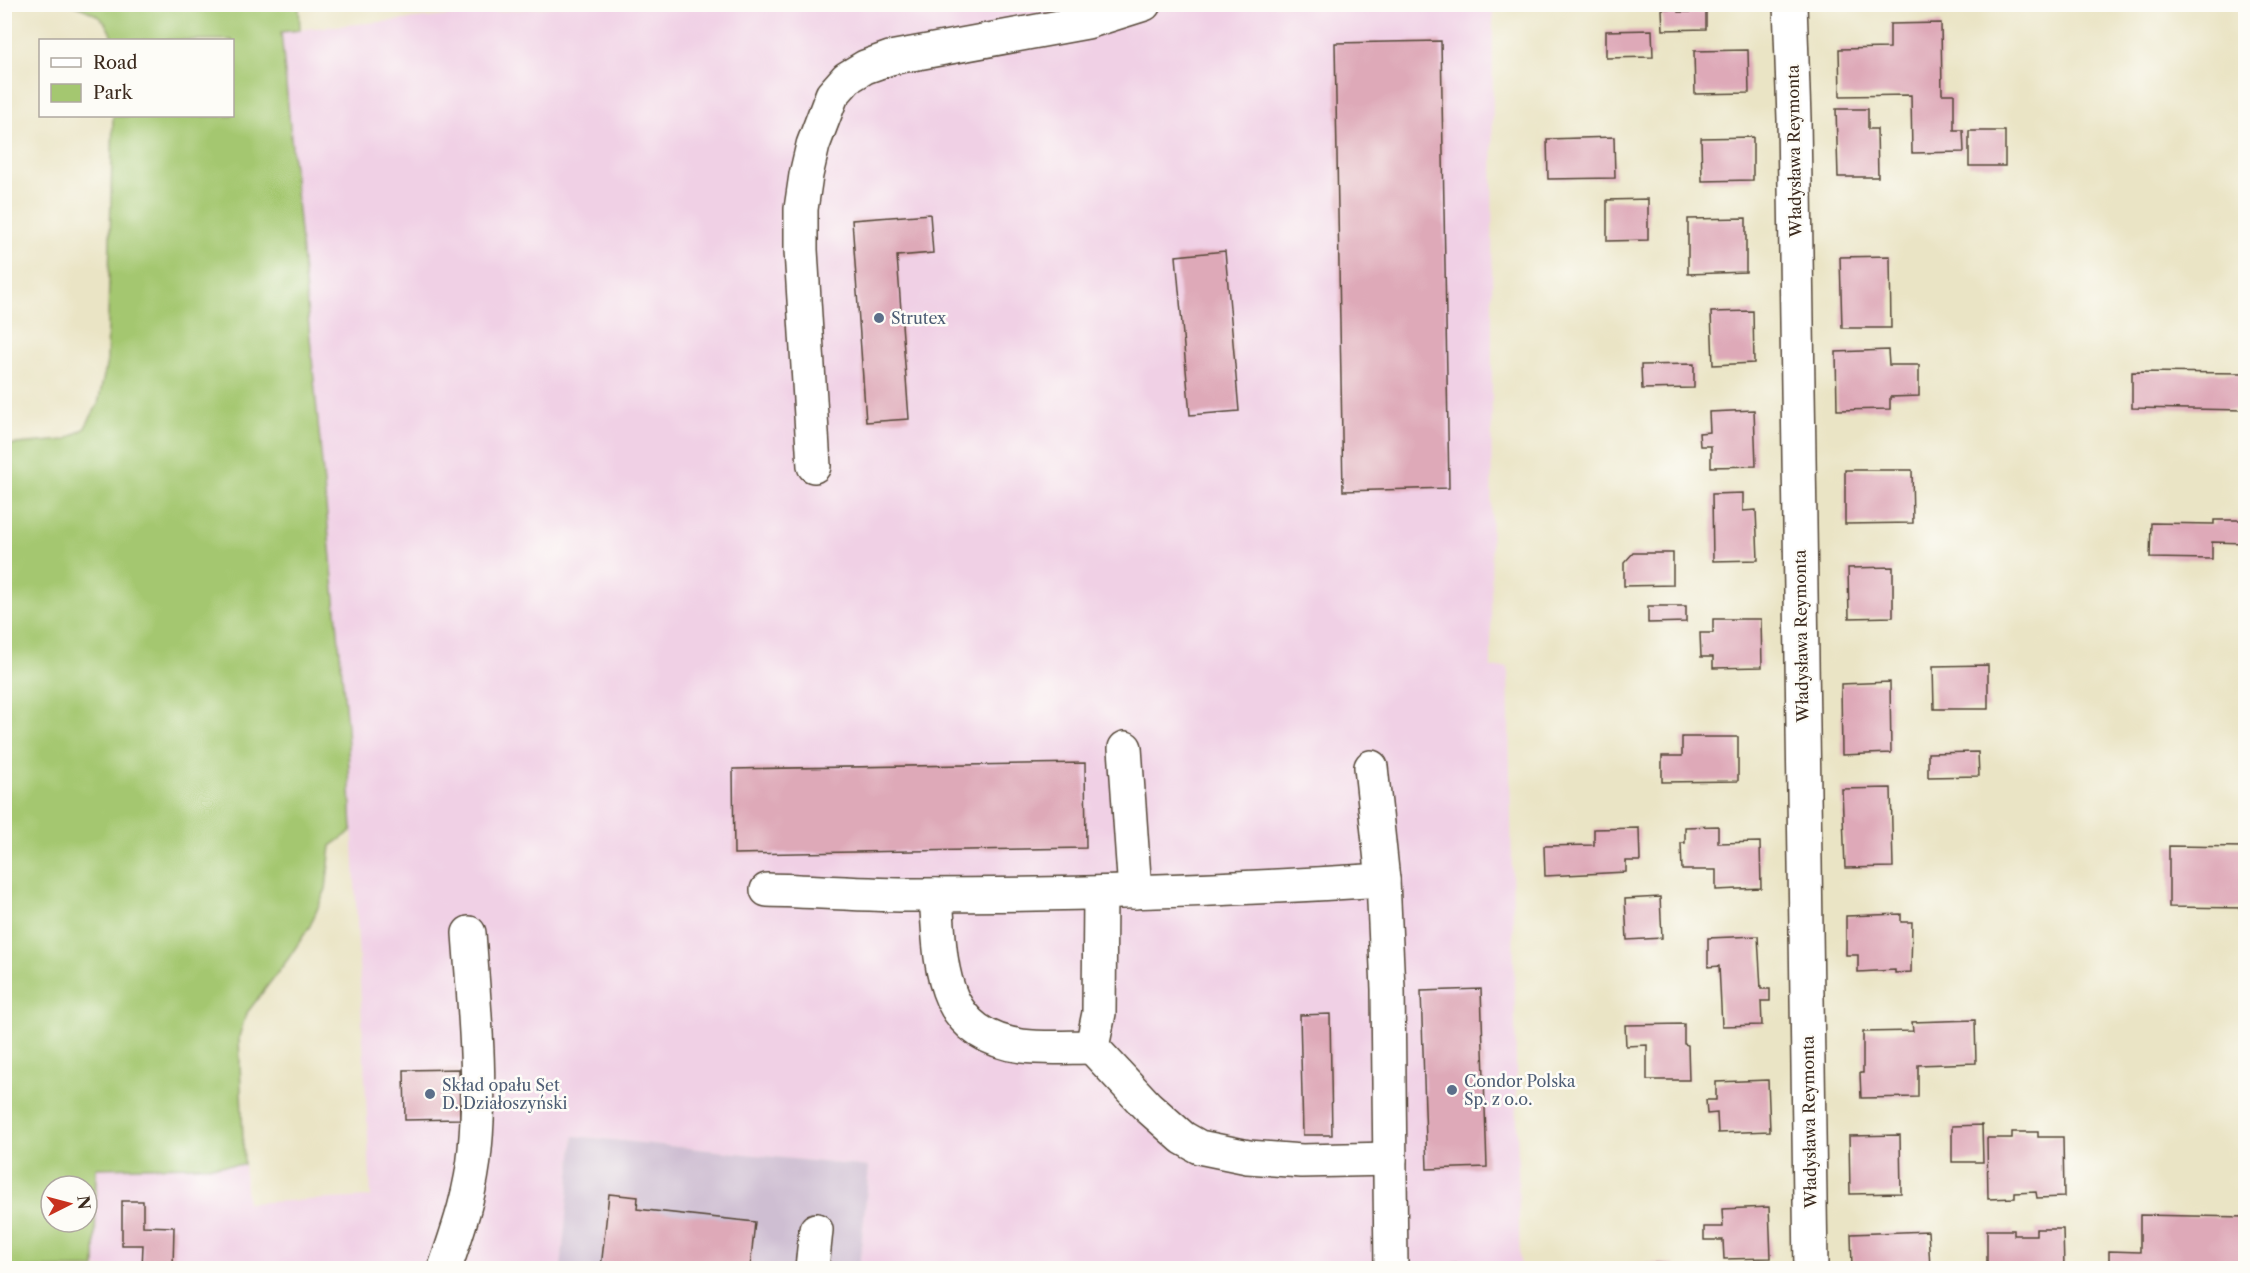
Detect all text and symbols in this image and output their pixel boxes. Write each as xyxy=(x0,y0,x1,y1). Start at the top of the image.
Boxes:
legend xyxy=(39,39,234,117)
text: Road xyxy=(93,52,138,74)
street label: Władysława Reymonta xyxy=(1782,64,1806,238)
text: Park xyxy=(93,82,134,104)
place label: Strutex xyxy=(891,308,947,328)
marker: Strutex xyxy=(872,311,886,325)
street label: Władysława Reymonta xyxy=(1789,549,1813,723)
street label: Władysława Reymonta xyxy=(1797,1035,1821,1209)
place label: Condor Polska Sp. z o.o. xyxy=(1464,1071,1576,1109)
place label: Skład opału Set D. Działoszyński xyxy=(442,1075,567,1113)
marker: Condor Polska Sp. z o.o. xyxy=(1445,1083,1459,1097)
marker: Skład opału Set D. Działoszyński xyxy=(423,1087,437,1101)
north arrow xyxy=(39,1174,99,1234)
text: N xyxy=(73,1194,95,1210)

